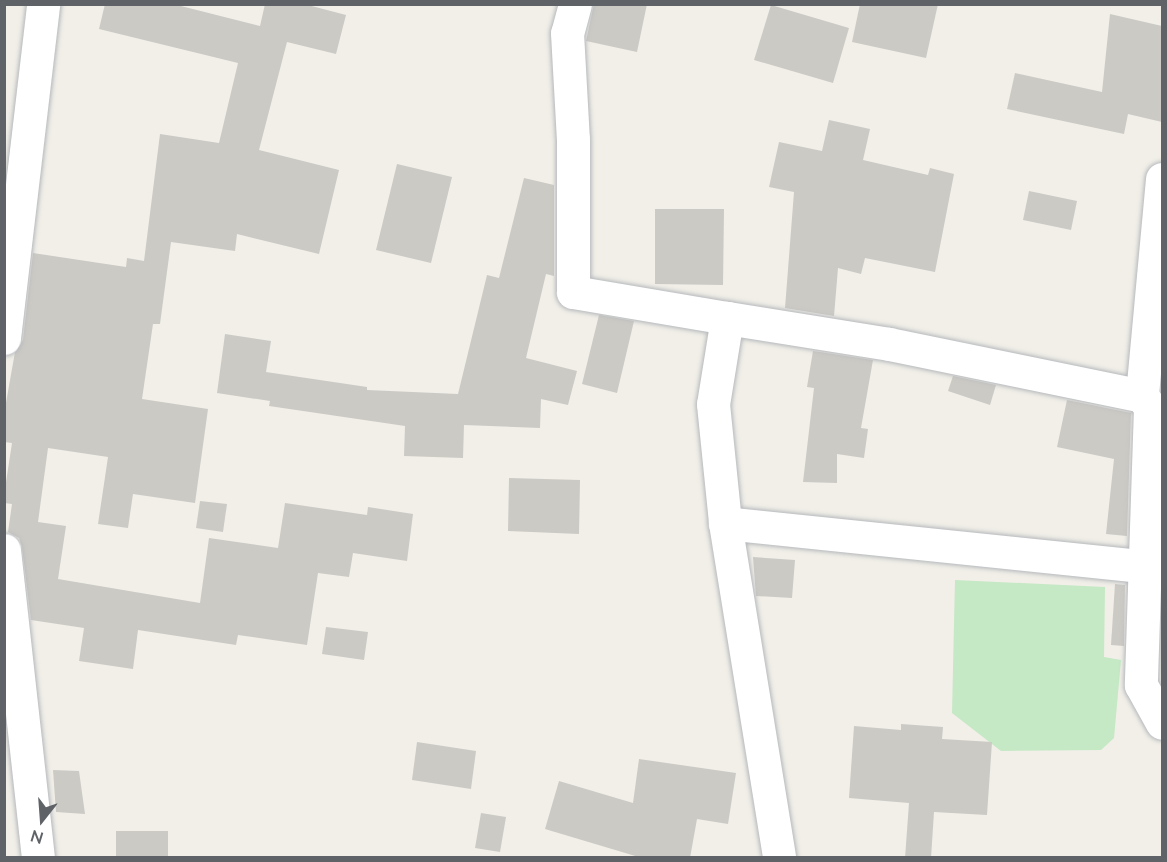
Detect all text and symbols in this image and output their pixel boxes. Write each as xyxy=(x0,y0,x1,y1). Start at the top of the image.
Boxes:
north arrow xyxy=(12,790,72,850)
text: N xyxy=(28,827,45,849)

